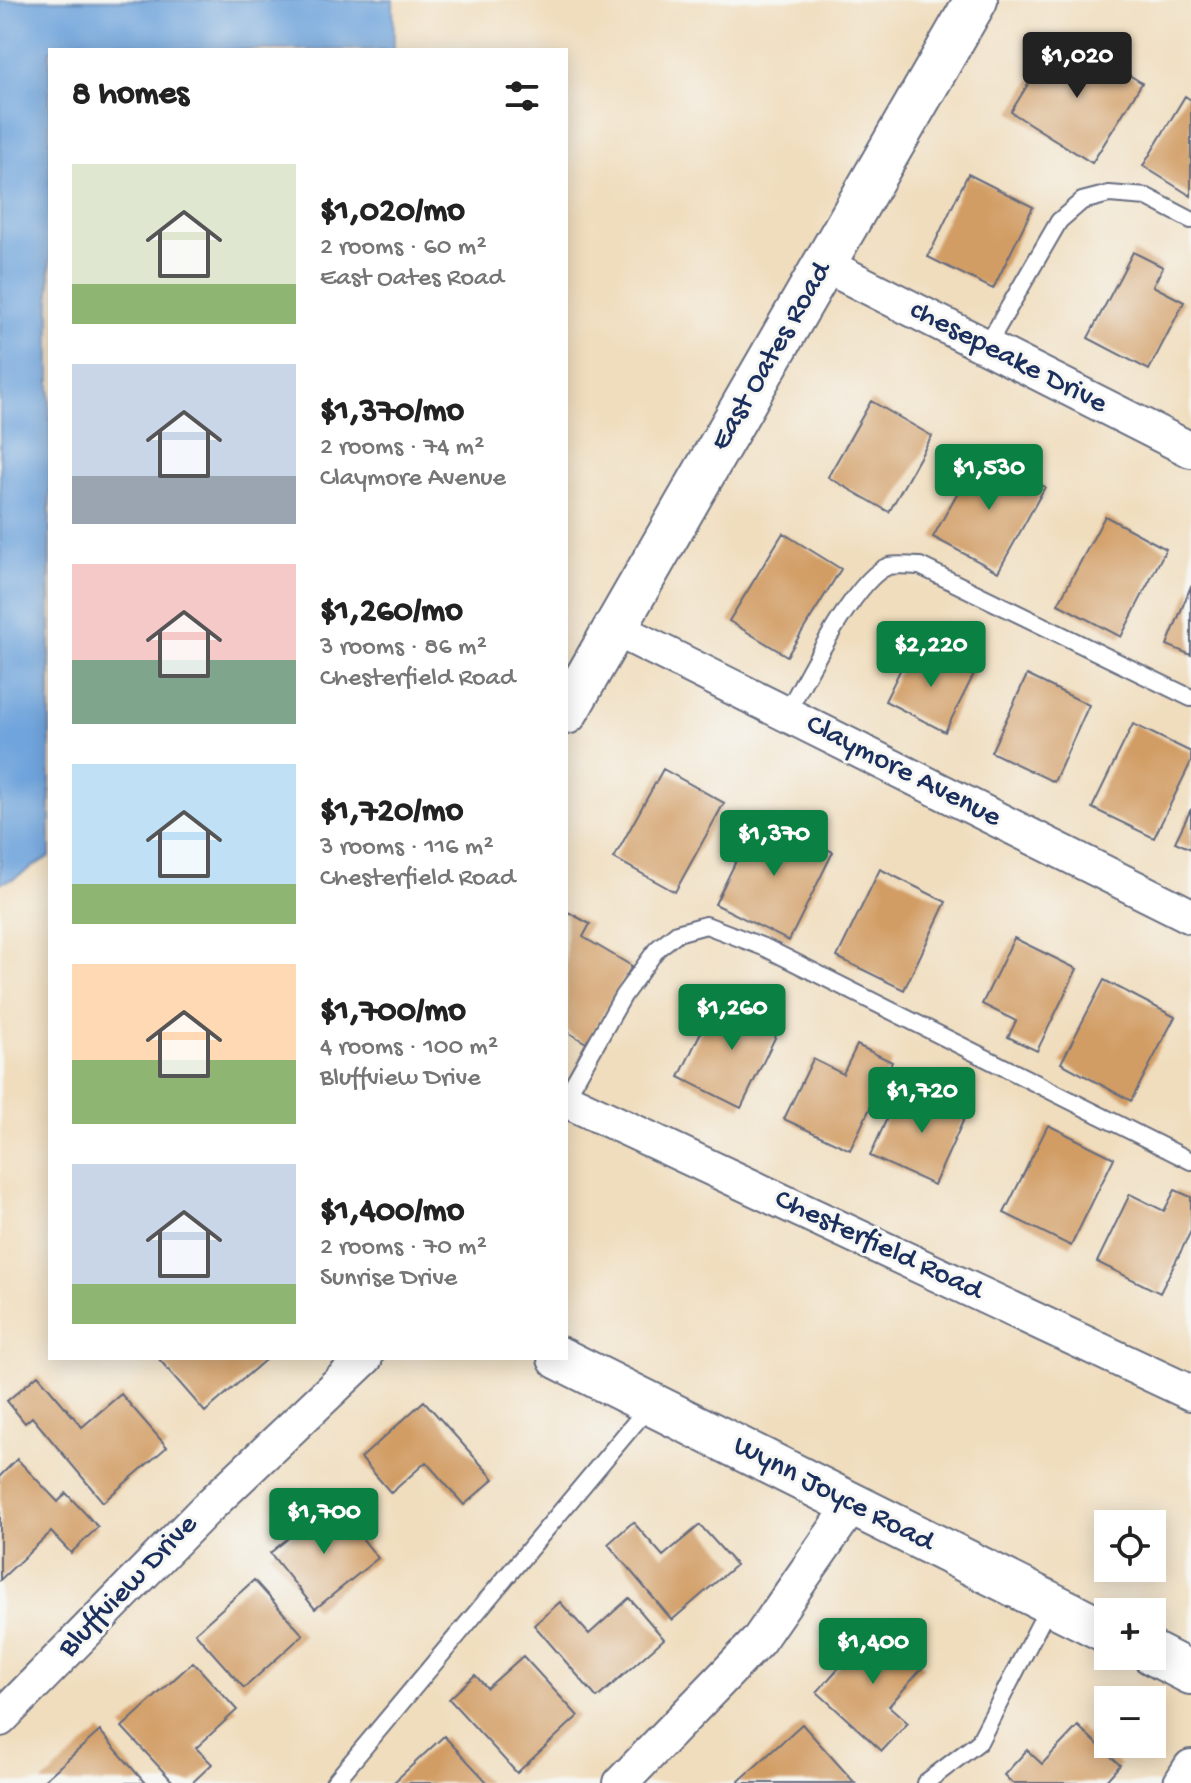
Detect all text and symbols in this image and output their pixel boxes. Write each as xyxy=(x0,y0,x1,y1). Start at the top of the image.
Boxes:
pin: $1,020 xyxy=(1012,32,1142,100)
text: $1,020 xyxy=(1041,42,1113,73)
icon: filters xyxy=(500,74,544,118)
text: 8 homes xyxy=(72,76,189,116)
text: $1,020/mo xyxy=(320,193,465,233)
icon: home xyxy=(136,196,232,292)
text: 2 rooms · 60 m² xyxy=(320,233,486,264)
street label: East Oates Road xyxy=(704,254,841,457)
text: East Oates Road xyxy=(320,264,504,295)
street label: chesepeake Drive xyxy=(904,293,1113,423)
text: $1,370/mo xyxy=(320,393,464,433)
icon: home xyxy=(136,396,232,492)
text: 2 rooms · 74 m² xyxy=(320,433,484,464)
pin: $1,530 xyxy=(924,444,1054,512)
text: $1,530 xyxy=(953,454,1025,485)
text: Claymore Avenue xyxy=(320,464,506,495)
text: $1,260/mo xyxy=(320,593,463,633)
icon: home xyxy=(136,596,232,692)
pin: $2,220 xyxy=(866,621,996,689)
text: $2,220 xyxy=(895,631,967,662)
text: 3 rooms · 86 m² xyxy=(320,633,487,664)
text: Chesterfield Road xyxy=(320,664,515,695)
street label: Claymore Avenue xyxy=(799,708,1007,837)
text: $1,720/mo xyxy=(320,793,463,833)
icon: home xyxy=(136,796,232,892)
pin: $1,370 xyxy=(709,810,839,878)
text: $1,370 xyxy=(738,820,810,851)
text: 3 rooms · 116 m² xyxy=(320,833,493,864)
text: Chesterfield Road xyxy=(320,864,515,895)
pin: $1,260 xyxy=(667,984,797,1052)
text: $1,700/mo xyxy=(320,993,466,1033)
text: $1,260 xyxy=(696,994,768,1025)
icon: home xyxy=(136,996,232,1092)
text: 4 rooms · 100 m² xyxy=(320,1033,498,1064)
text: Bluffview Drive xyxy=(320,1064,481,1095)
pin: $1,720 xyxy=(857,1067,987,1135)
text: $1,720 xyxy=(886,1077,958,1108)
street label: Chesterfield Road xyxy=(769,1183,990,1310)
text: $1,400/mo xyxy=(320,1193,464,1233)
icon: home xyxy=(136,1196,232,1292)
text: 2 rooms · 70 m² xyxy=(320,1233,487,1264)
text: Sunrise Drive xyxy=(320,1264,457,1295)
street label: Wynn Joyce Road xyxy=(727,1429,941,1562)
pin: $1,700 xyxy=(259,1488,389,1556)
text: $1,700 xyxy=(287,1498,361,1529)
street label: Bluffview Drive xyxy=(51,1508,206,1667)
map controls xyxy=(1094,1510,1166,1758)
button: locate xyxy=(1094,1510,1166,1582)
button: + xyxy=(1094,1598,1166,1670)
pin: $1,400 xyxy=(808,1618,938,1686)
text: $1,400 xyxy=(837,1628,909,1659)
button: − xyxy=(1094,1686,1166,1758)

